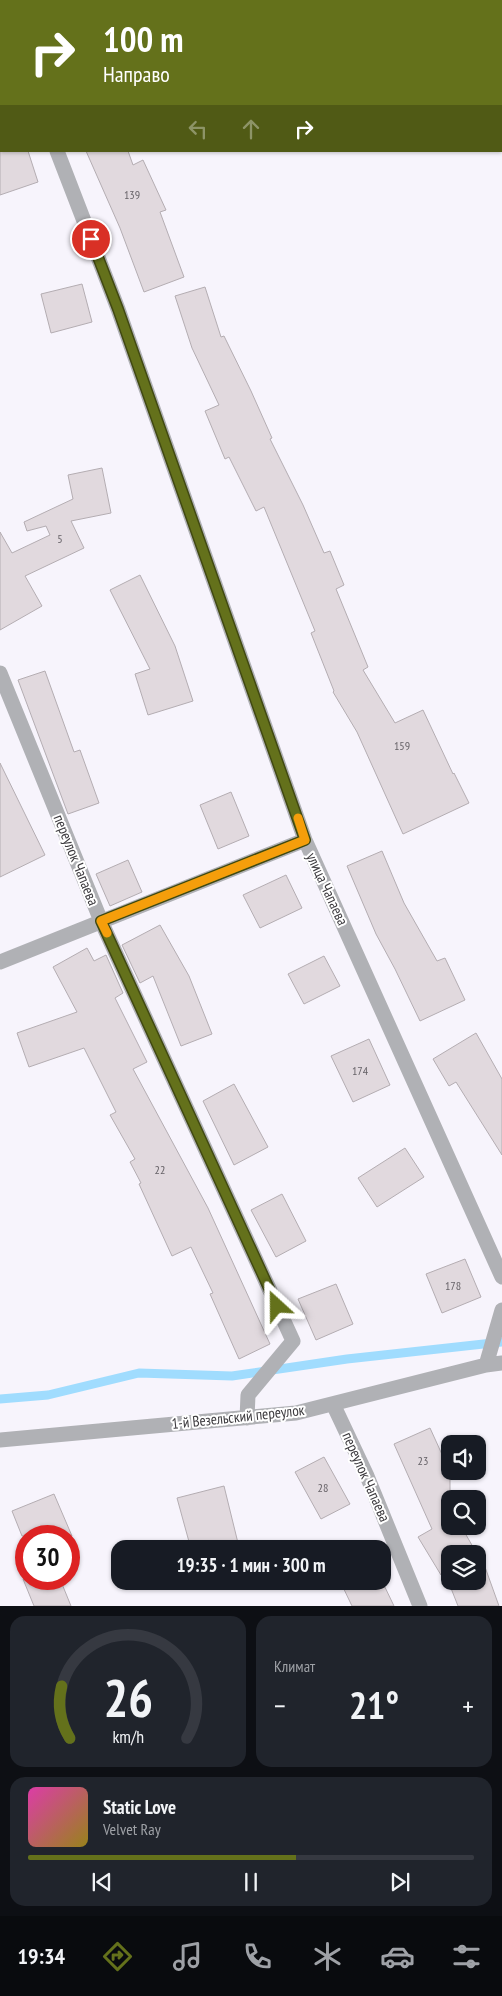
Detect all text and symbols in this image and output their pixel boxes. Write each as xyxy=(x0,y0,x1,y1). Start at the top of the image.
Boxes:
text: 100 m xyxy=(103,16,184,62)
icon: right xyxy=(20,20,85,85)
text: Направо xyxy=(103,60,170,88)
icon: left xyxy=(184,115,212,143)
icon: ahead xyxy=(237,115,265,143)
icon: right xyxy=(290,115,318,143)
house number: 139 xyxy=(124,187,140,202)
pin xyxy=(70,218,112,260)
icon: arrive xyxy=(77,225,105,253)
house number: 5 xyxy=(57,531,63,546)
house number: 159 xyxy=(394,738,410,753)
street label: переулок Чапаева xyxy=(50,812,103,908)
street label: улица Чапаева xyxy=(302,849,353,928)
house number: 174 xyxy=(352,1063,369,1078)
house number: 22 xyxy=(155,1162,165,1177)
house number: 178 xyxy=(445,1278,461,1293)
position arrow xyxy=(250,1279,302,1331)
street label: 1-й Везельский переулок xyxy=(171,1400,306,1433)
street label: переулок Чапаева xyxy=(338,1429,395,1525)
map controls xyxy=(441,1435,486,1590)
button: sound xyxy=(441,1435,486,1480)
house number: 23 xyxy=(418,1453,428,1468)
house number: 28 xyxy=(318,1480,328,1495)
button: search xyxy=(441,1490,486,1535)
speed limit sign: 30 xyxy=(15,1525,80,1590)
button: layers xyxy=(441,1545,486,1590)
text: 19:35 · 1 мин · 300 m xyxy=(177,1553,325,1577)
text: Климат xyxy=(274,1656,315,1676)
text: 26 xyxy=(103,1664,153,1731)
text: 21° xyxy=(349,1680,399,1729)
text: − xyxy=(274,1687,286,1724)
text: + xyxy=(462,1687,474,1724)
text: km/h xyxy=(112,1725,144,1748)
text: Static Love xyxy=(103,1795,176,1819)
text: Velvet Ray xyxy=(103,1819,161,1839)
icon: previous xyxy=(88,1868,116,1896)
icon: pause xyxy=(237,1868,265,1896)
icon: next xyxy=(386,1868,414,1896)
icon: directions xyxy=(100,1939,135,1974)
icon: music xyxy=(170,1939,205,1974)
icon: phone xyxy=(240,1939,275,1974)
icon: climate xyxy=(310,1939,345,1974)
icon: car xyxy=(380,1939,415,1974)
icon: filters xyxy=(449,1939,484,1974)
text: 19:34 xyxy=(17,1942,65,1970)

